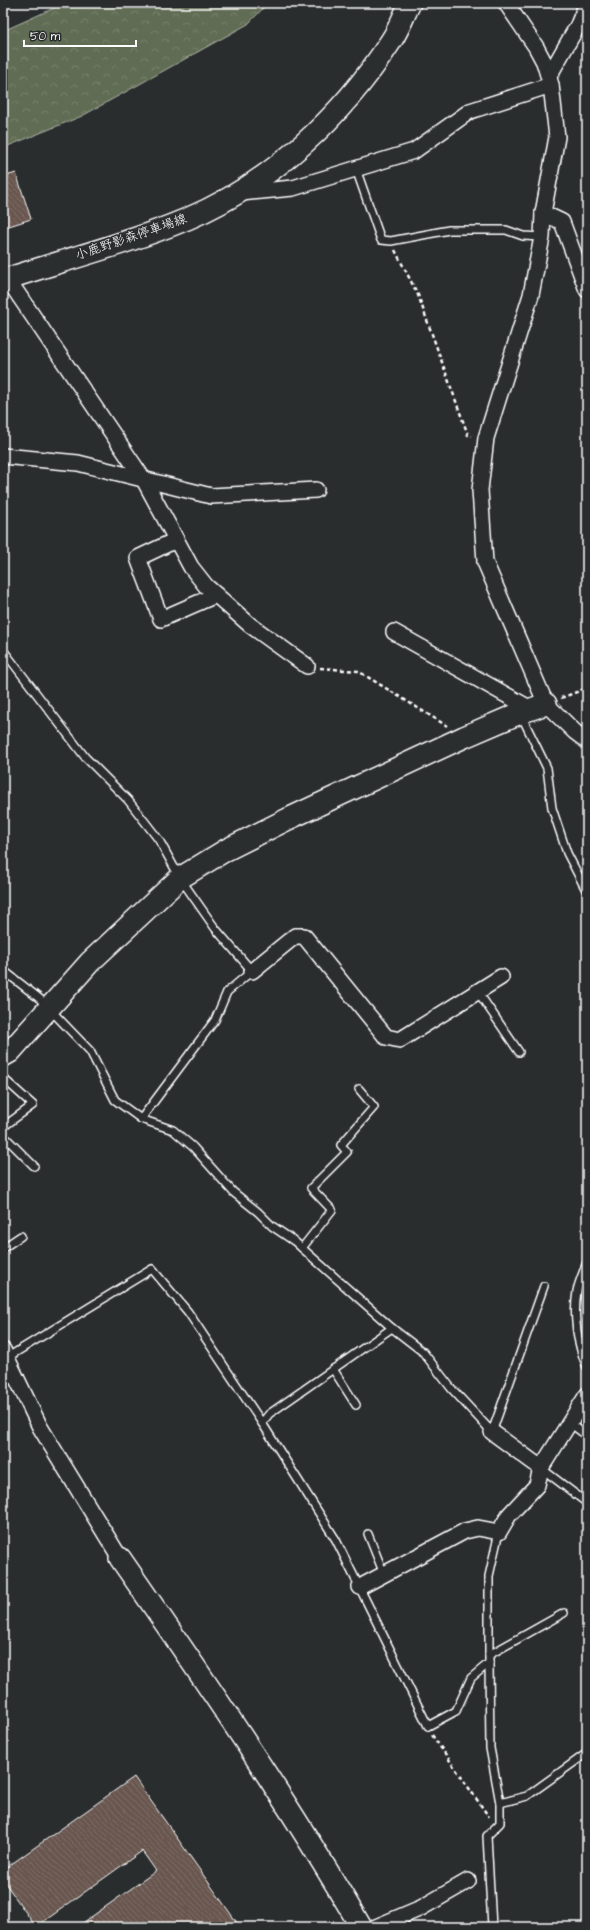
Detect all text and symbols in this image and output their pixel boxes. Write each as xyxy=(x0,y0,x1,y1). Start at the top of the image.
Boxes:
scale bar xyxy=(24,22,136,48)
text: 50 m xyxy=(30,28,61,45)
street label: 小鹿野影森停車場線 xyxy=(73,209,190,265)

